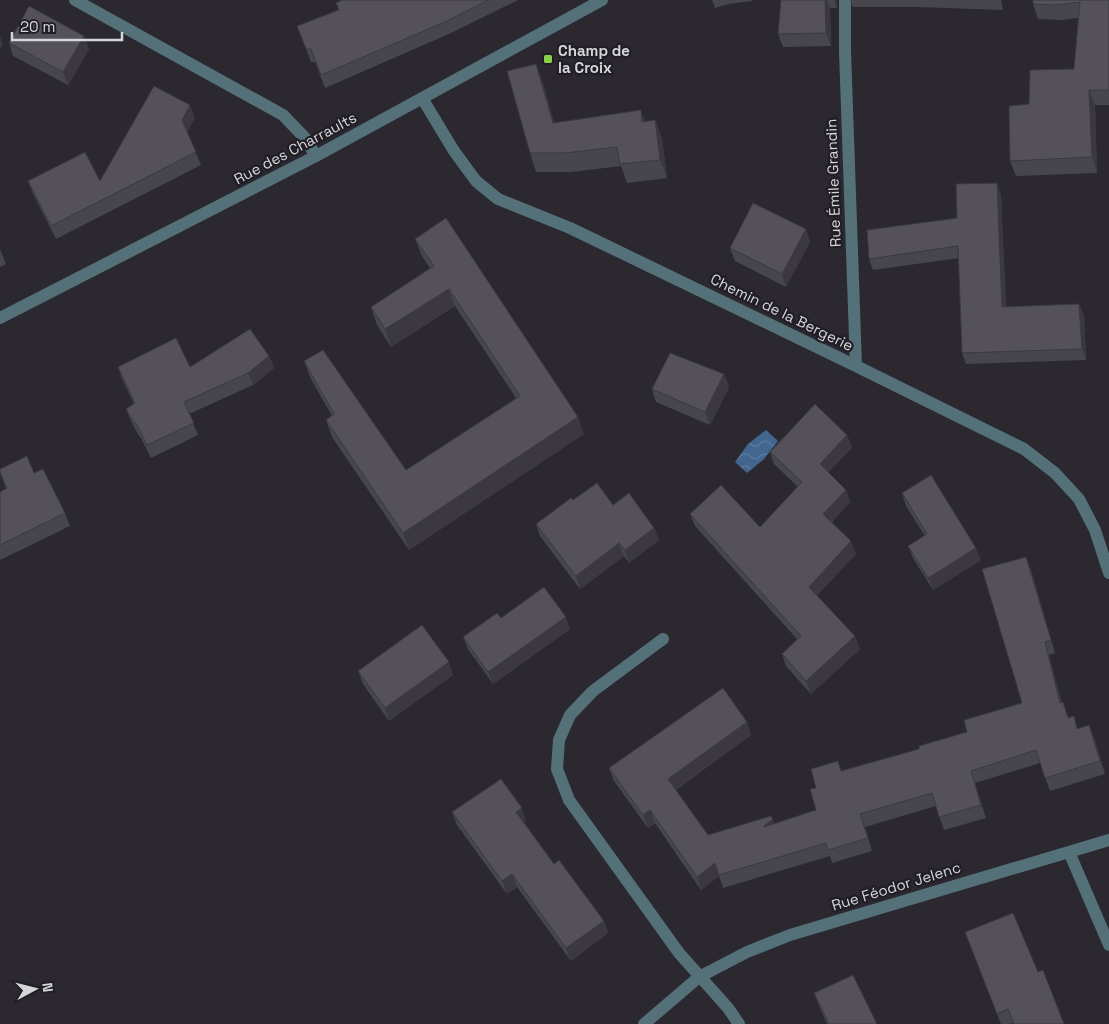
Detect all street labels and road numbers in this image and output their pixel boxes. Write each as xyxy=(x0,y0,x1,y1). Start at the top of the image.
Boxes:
street label: Rue des Charraults xyxy=(230,108,360,188)
street label: Rue Émile Grandin xyxy=(821,118,845,248)
street label: Chemin de la Bergerie xyxy=(707,269,857,355)
street label: Rue Féodor Jelenc xyxy=(829,857,963,915)

